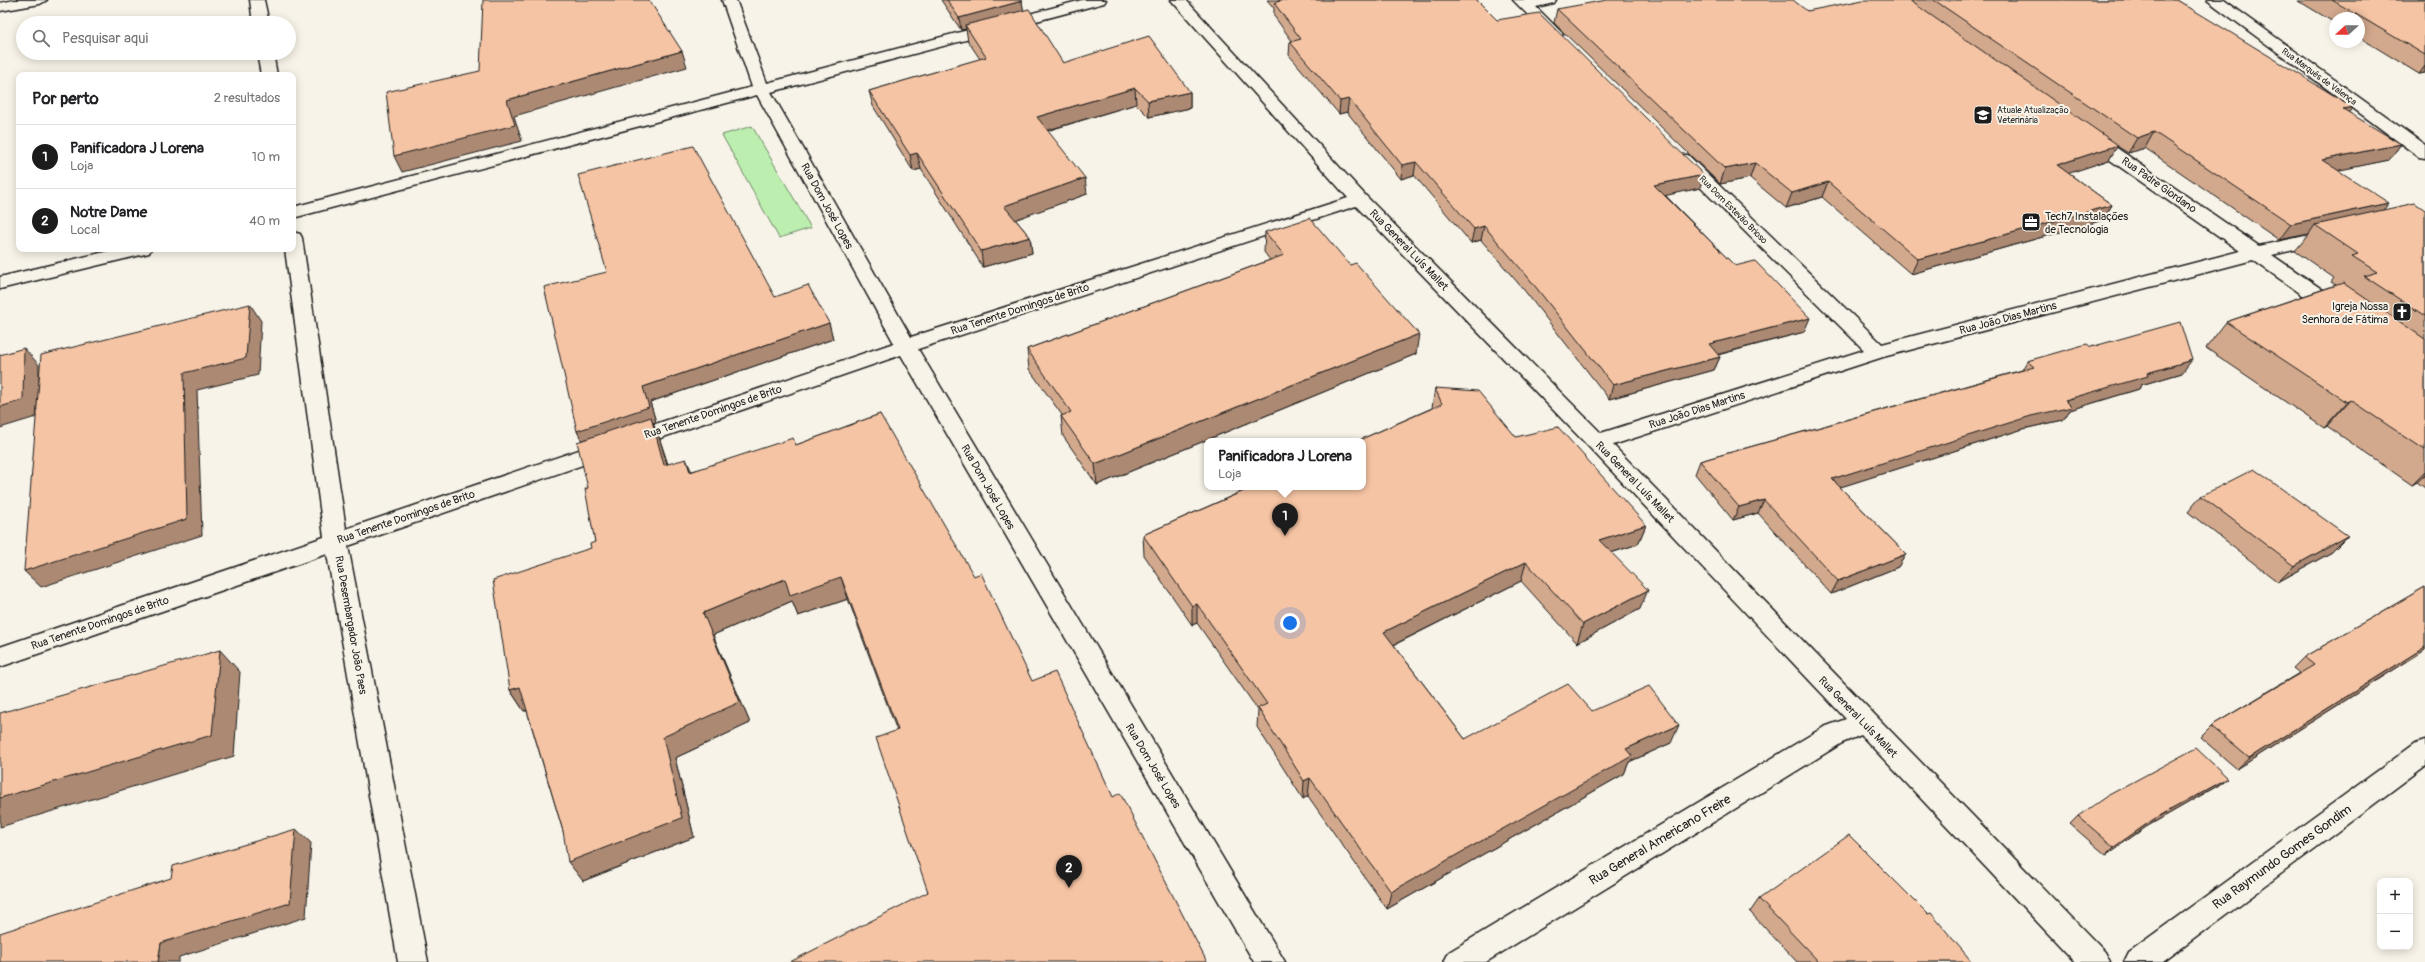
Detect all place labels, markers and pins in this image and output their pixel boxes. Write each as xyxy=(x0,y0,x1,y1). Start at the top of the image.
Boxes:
school or university icon: Atuale Atualização Veterinária xyxy=(1972,104,1994,126)
place label: Atuale Atualização Veterinária xyxy=(1997,105,2069,126)
place label: Tech7 Instalações de Tecnologia xyxy=(2045,210,2128,236)
office icon: Tech7 Instalações de Tecnologia xyxy=(2020,211,2042,233)
place label: Igreja Nossa Senhora de Fátima xyxy=(2302,300,2388,326)
church icon: Igreja Nossa Senhora de Fátima xyxy=(2391,301,2413,323)
pin: 1 xyxy=(1272,503,1298,536)
pin: 2 xyxy=(1056,855,1082,888)

